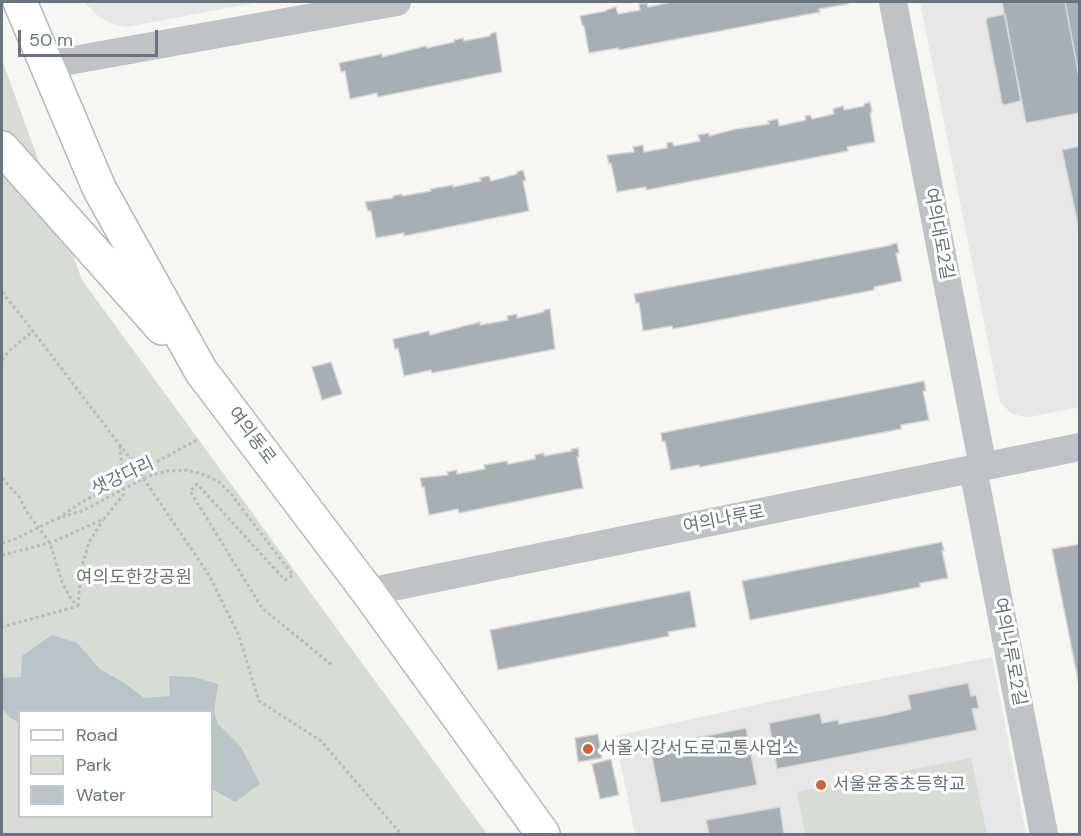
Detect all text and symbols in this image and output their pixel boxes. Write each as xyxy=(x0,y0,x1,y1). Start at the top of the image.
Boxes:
scale bar xyxy=(21,18,160,56)
text: 50 m xyxy=(29,28,73,52)
street label: 여의대로2길 xyxy=(919,186,957,282)
street label: 여의동로 xyxy=(222,403,280,469)
street label: 샛강다리 xyxy=(88,453,158,501)
street label: 여의나루로 xyxy=(681,501,767,539)
park label: 여의도한강공원 xyxy=(76,567,192,589)
street label: 여의나루로2길 xyxy=(988,596,1030,708)
legend xyxy=(18,710,213,818)
text: Road xyxy=(76,723,118,747)
place label: 서울시강서도로교통사업소 xyxy=(600,738,799,760)
marker: 서울시강서도로교통사업소 xyxy=(581,742,595,756)
text: Park xyxy=(76,753,112,777)
place label: 서울윤중초등학교 xyxy=(833,774,965,796)
marker: 서울윤중초등학교 xyxy=(814,778,828,792)
text: Water xyxy=(76,783,126,807)

